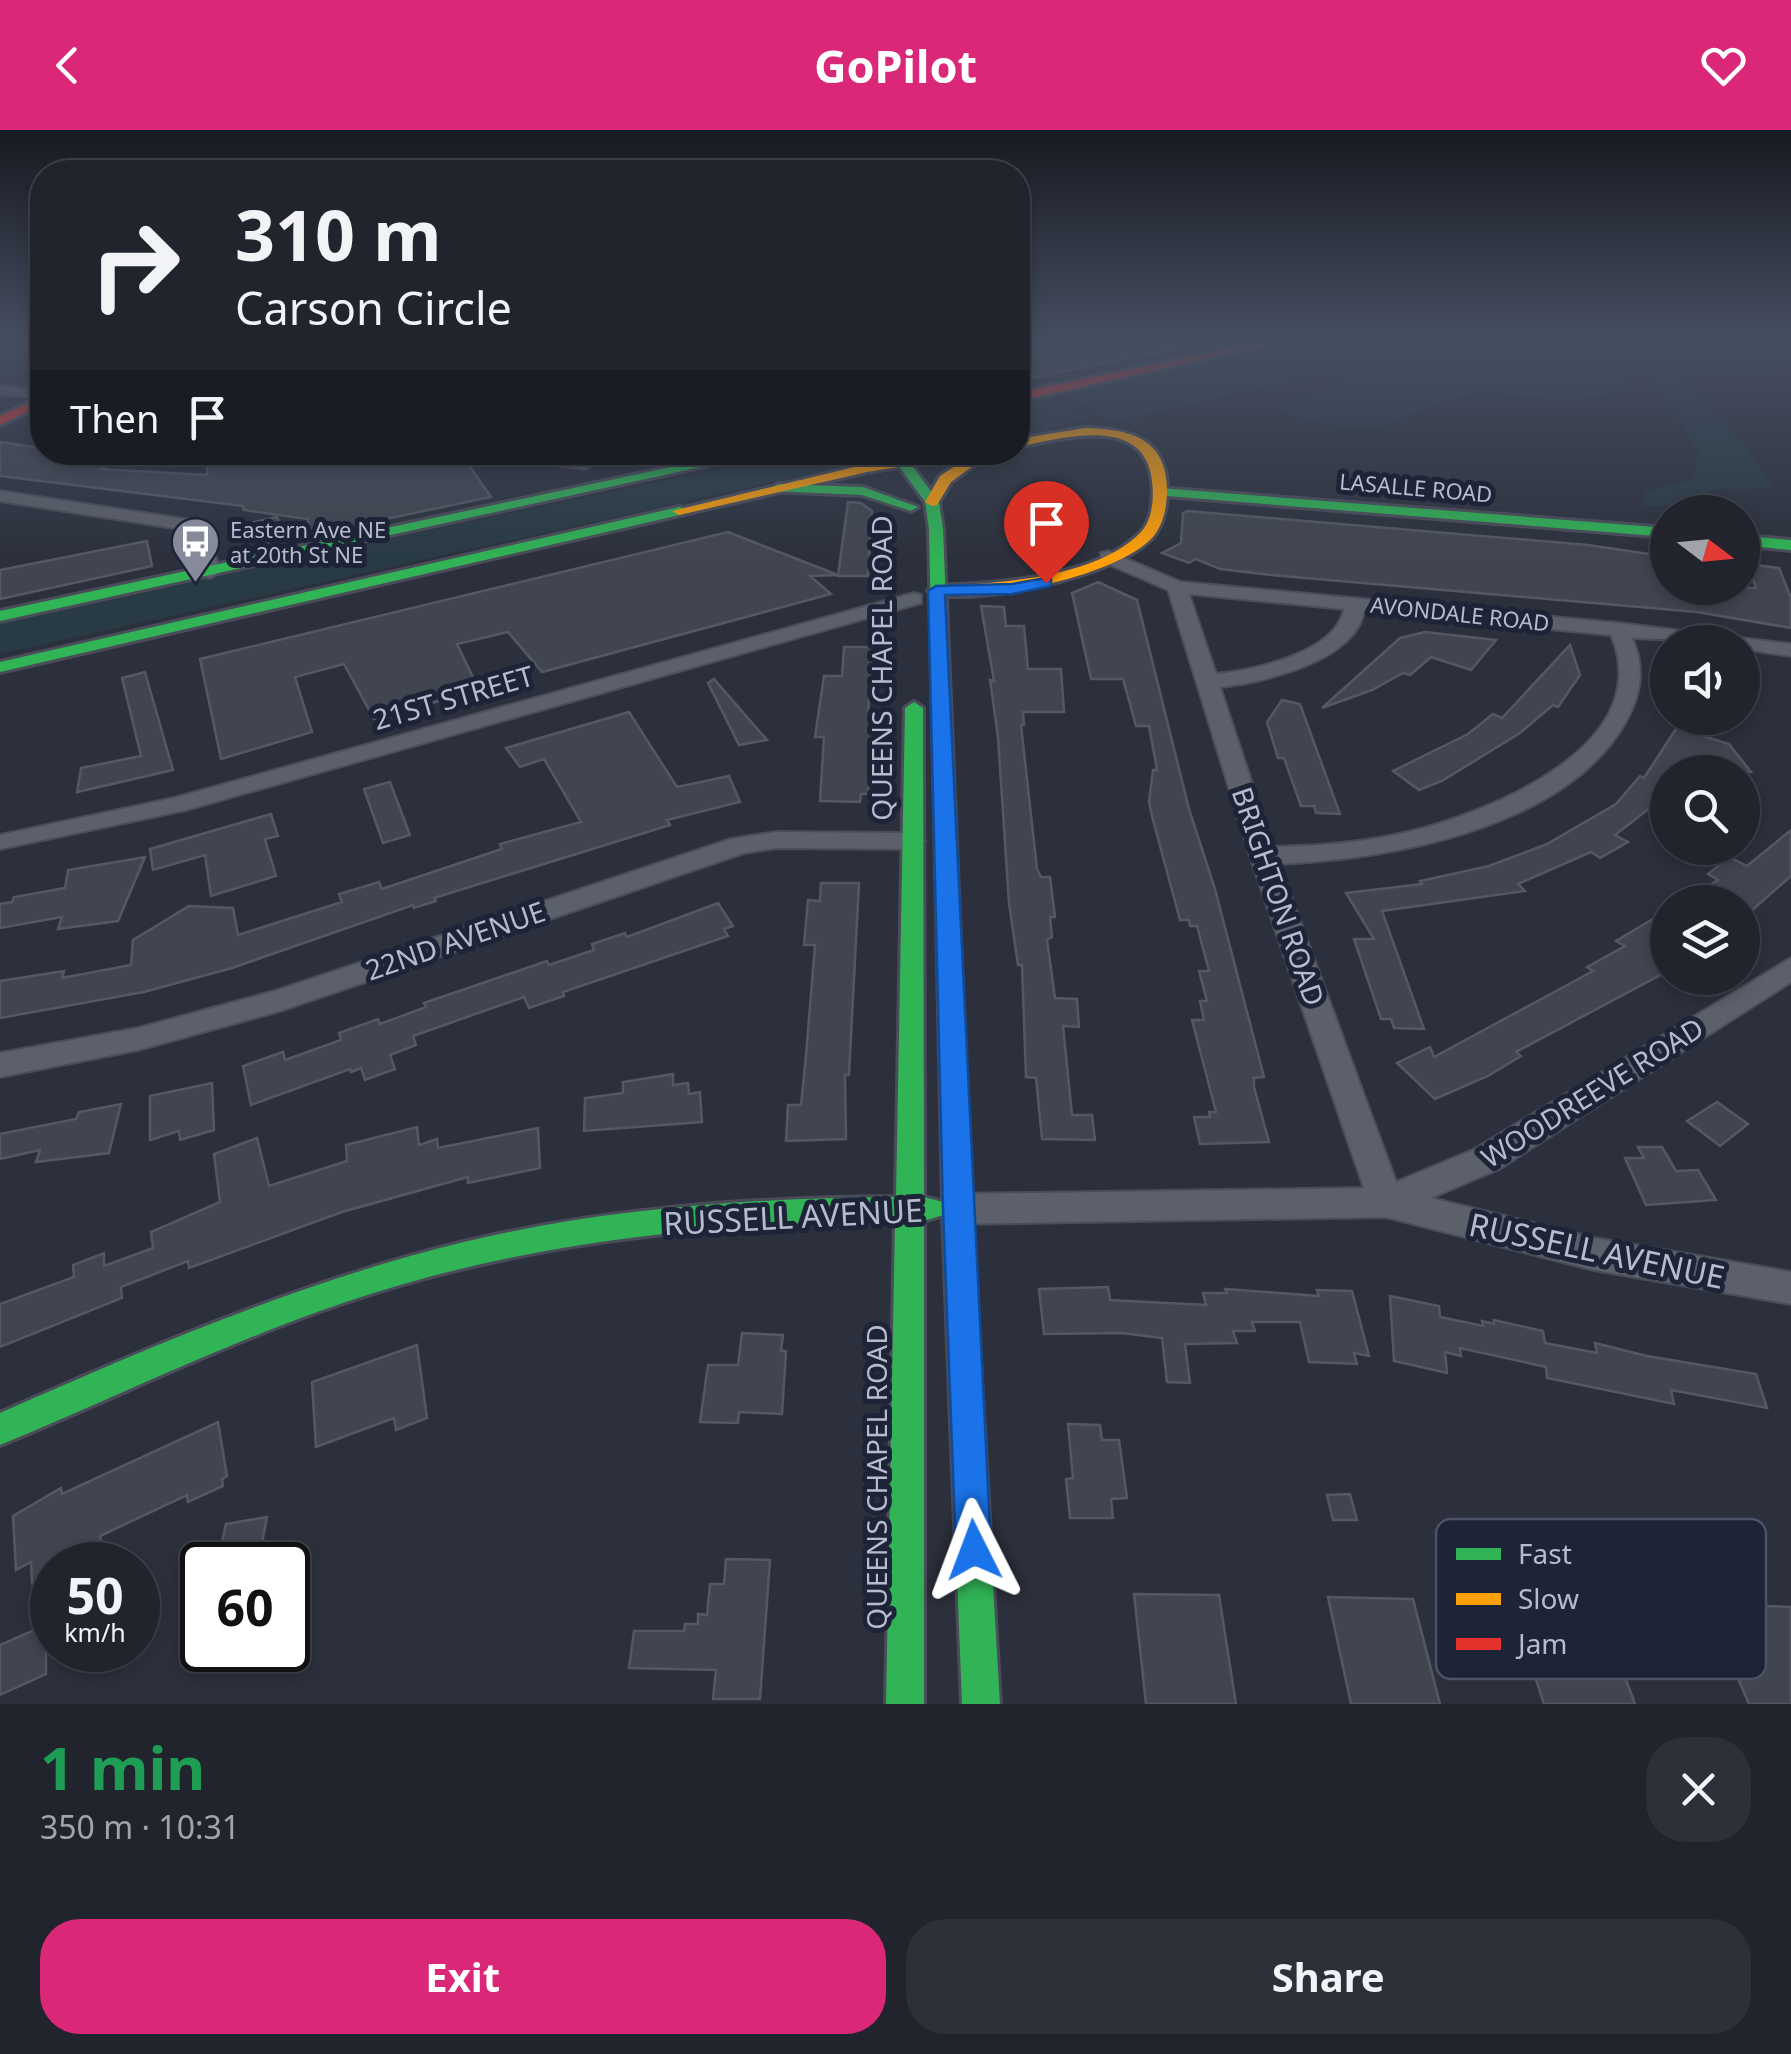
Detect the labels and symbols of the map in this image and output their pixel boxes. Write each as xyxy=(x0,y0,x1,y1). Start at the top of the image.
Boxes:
street label: LASALLE ROAD xyxy=(1338,465,1494,509)
pin xyxy=(1004,481,1089,584)
north arrow xyxy=(1650,495,1760,605)
place label: Eastern Ave NE at 20th St NE xyxy=(230,514,386,569)
street label: QUEENS CHAPEL ROAD xyxy=(862,515,900,821)
bus stop icon: Eastern Ave NE at 20th St NE xyxy=(169,516,221,584)
street label: AVONDALE ROAD xyxy=(1369,589,1551,637)
street label: 21ST STREET xyxy=(368,656,538,738)
street label: BRIGHTON ROAD xyxy=(1224,782,1334,1010)
street label: 22ND AVENUE xyxy=(360,892,550,988)
street label: WOODREEVE ROAD xyxy=(1474,1008,1710,1176)
street label: RUSSELL AVENUE xyxy=(662,1188,924,1244)
street label: RUSSELL AVENUE xyxy=(1465,1202,1729,1298)
street label: QUEENS CHAPEL ROAD xyxy=(857,1324,895,1630)
position arrow xyxy=(922,1498,1026,1602)
legend xyxy=(1436,1519,1766,1679)
text: Fast xyxy=(1518,1534,1572,1572)
speed limit sign: 60 xyxy=(180,1542,310,1672)
text: Slow xyxy=(1518,1579,1579,1617)
text: Jam xyxy=(1515,1624,1568,1662)

